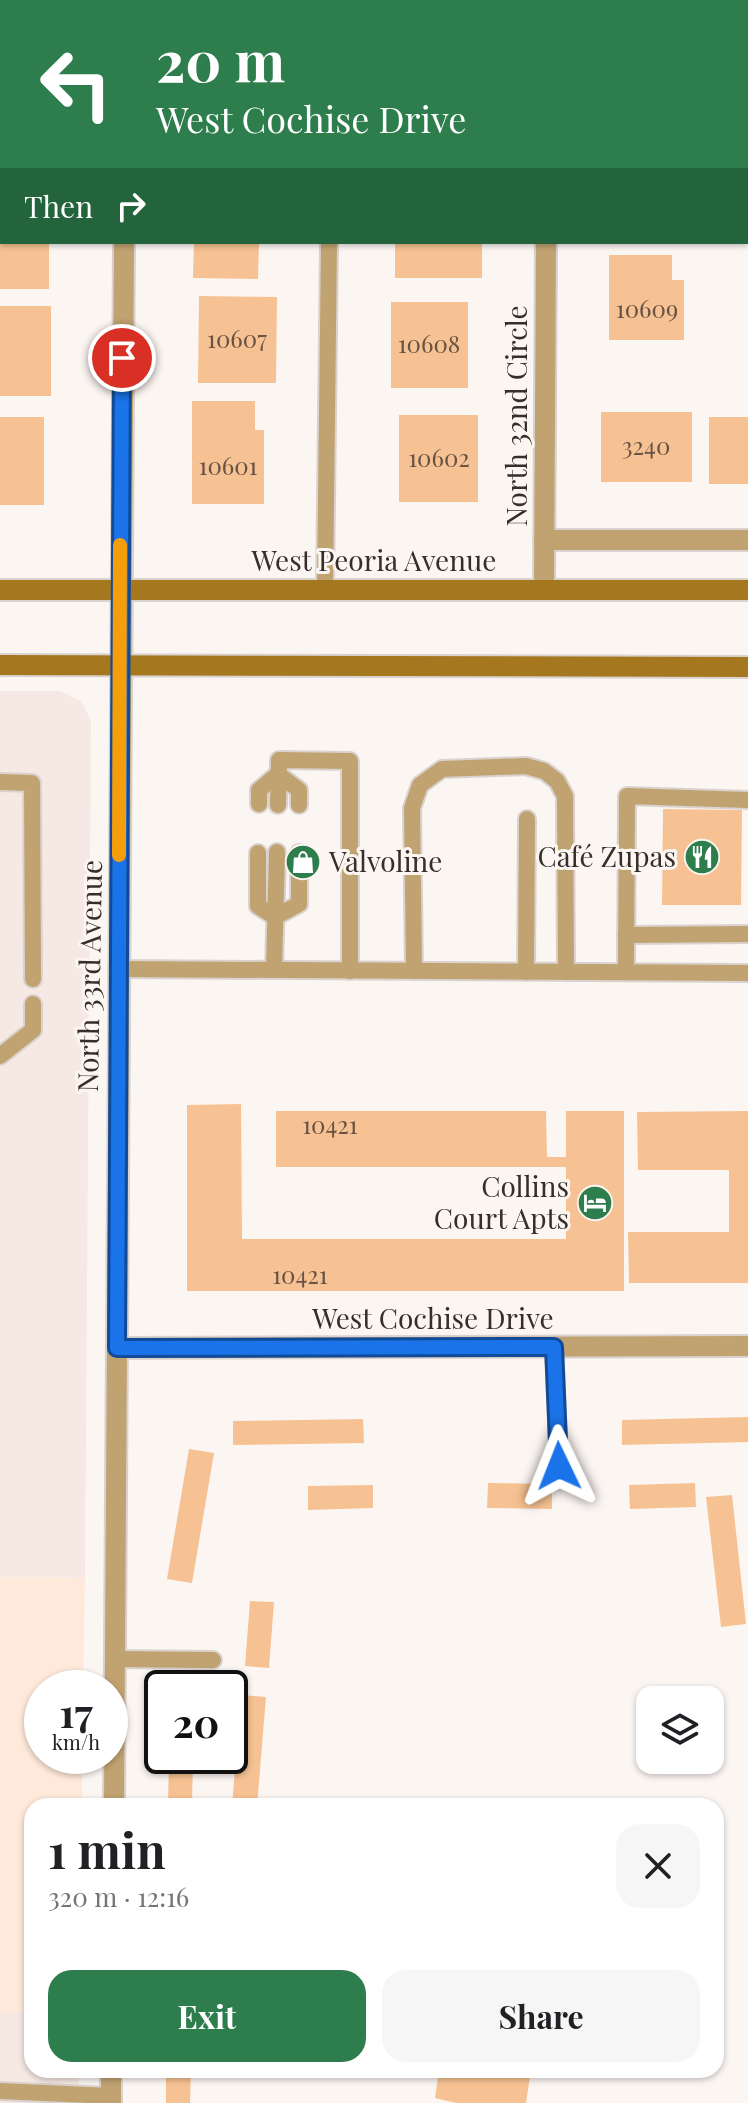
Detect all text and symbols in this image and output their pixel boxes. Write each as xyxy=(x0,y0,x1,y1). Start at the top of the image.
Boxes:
text: 20 m xyxy=(156,22,285,97)
icon: left xyxy=(24,32,128,136)
text: West Cochise Drive xyxy=(156,94,467,142)
icon: right xyxy=(109,184,153,228)
text: Then xyxy=(24,186,93,226)
house number: 10609 xyxy=(616,292,678,324)
street label: North 32nd Circle xyxy=(497,305,534,527)
house number: 10607 xyxy=(207,322,267,354)
pin xyxy=(88,324,156,392)
house number: 10608 xyxy=(398,327,460,359)
icon: arrive xyxy=(100,336,144,380)
house number: 3240 xyxy=(622,429,670,461)
house number: 10602 xyxy=(408,441,470,473)
house number: 10601 xyxy=(199,449,258,481)
street label: West Peoria Avenue xyxy=(251,541,496,578)
place label: Café Zupas xyxy=(537,837,676,874)
restaurant icon: Café Zupas xyxy=(683,838,721,876)
place label: Valvoline xyxy=(328,842,443,879)
shop icon: Valvoline xyxy=(284,843,322,881)
street label: North 33rd Avenue xyxy=(68,860,109,1092)
house number: 10421 xyxy=(302,1108,358,1140)
place label: Collins Court Apts xyxy=(434,1167,569,1236)
hotel icon: Collins Court Apts xyxy=(576,1184,614,1222)
house number: 10421 xyxy=(272,1258,328,1290)
street label: West Cochise Drive xyxy=(311,1299,554,1336)
position arrow xyxy=(517,1424,601,1508)
speed limit sign: 20 xyxy=(144,1670,248,1774)
text: 17 xyxy=(59,1685,93,1738)
map controls xyxy=(636,1686,724,1774)
button: layers xyxy=(636,1686,724,1774)
text: km/h xyxy=(52,1728,100,1755)
text: 1 min xyxy=(48,1817,166,1881)
button: close xyxy=(616,1824,700,1908)
text: 320 m · 12:16 xyxy=(48,1879,189,1914)
button: Exit xyxy=(48,1970,366,2062)
button: Share xyxy=(382,1970,700,2062)

